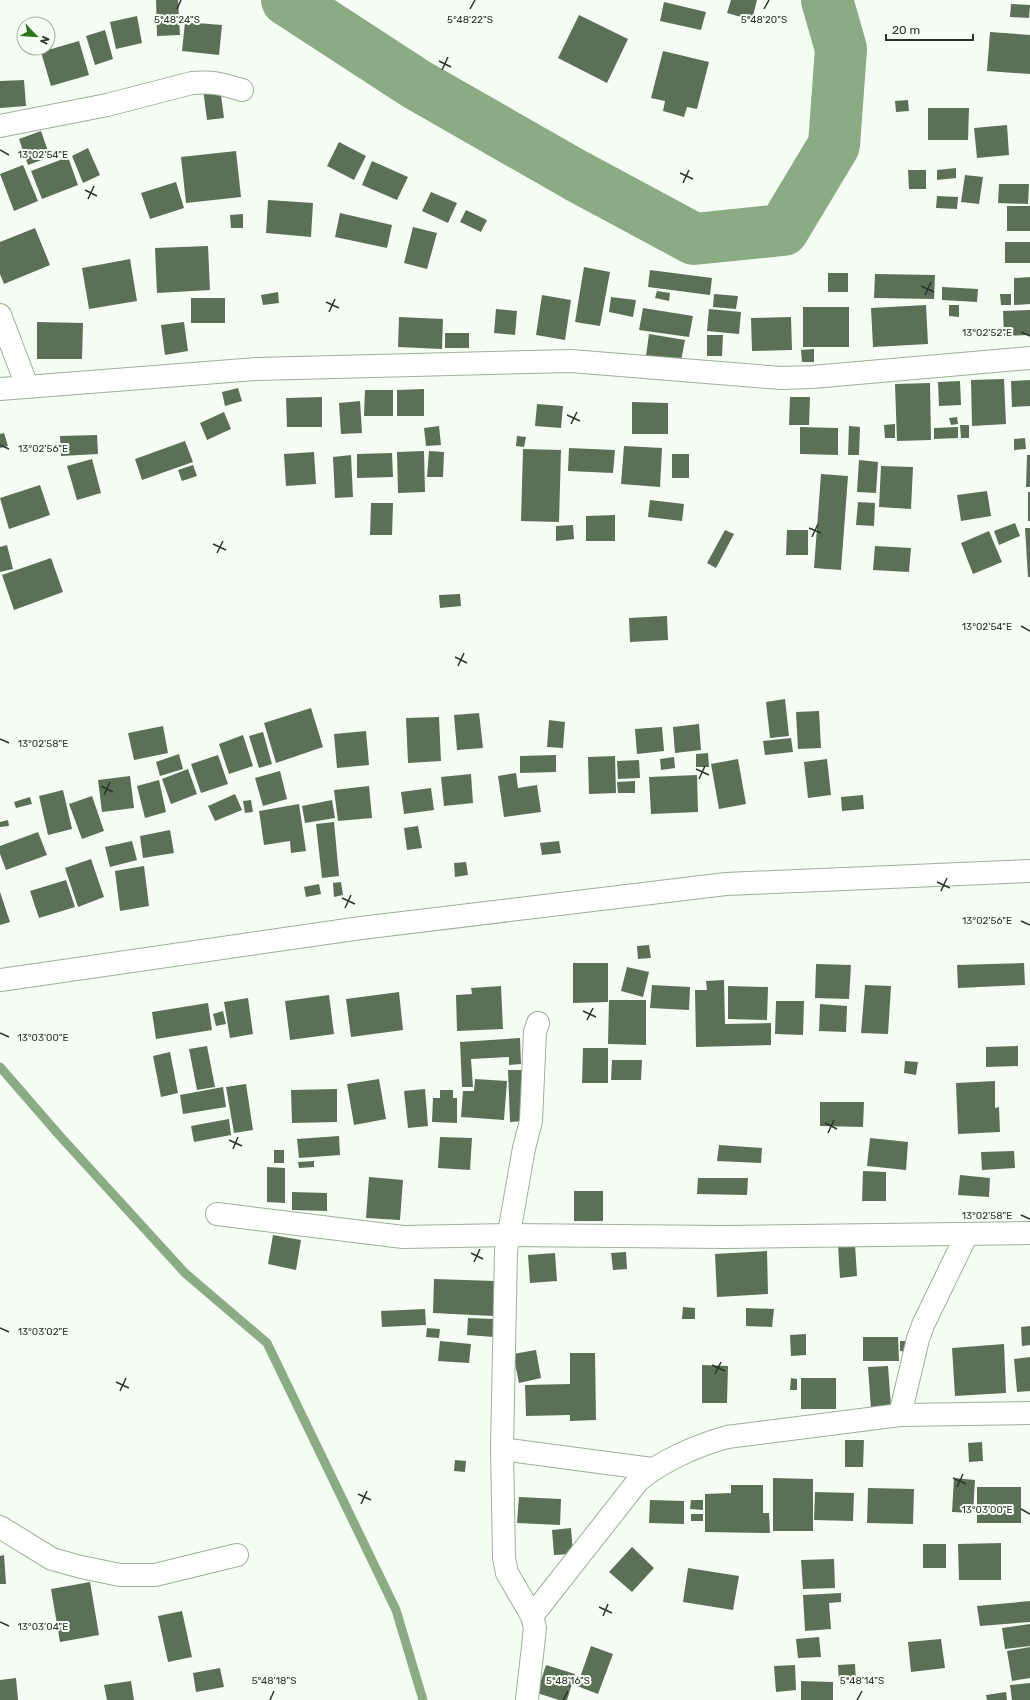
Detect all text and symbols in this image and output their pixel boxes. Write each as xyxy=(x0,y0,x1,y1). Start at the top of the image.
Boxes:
text: 5°48'24"S xyxy=(154,14,200,26)
text: 5°48'22"S xyxy=(447,14,493,26)
text: 5°48'20"S xyxy=(741,14,787,26)
north arrow xyxy=(16,16,56,56)
scale bar xyxy=(886,16,973,42)
text: 20 m xyxy=(892,23,920,37)
text: N xyxy=(37,34,52,46)
text: 13°02'54"E xyxy=(18,149,68,161)
text: 13°02'52"E xyxy=(962,327,1012,339)
text: 13°02'56"E xyxy=(18,443,68,455)
text: 13°02'54"E xyxy=(962,621,1012,633)
text: 13°02'58"E xyxy=(18,738,68,750)
text: 13°02'56"E xyxy=(962,915,1012,927)
text: 13°03'00"E xyxy=(17,1032,69,1044)
text: 13°02'58"E xyxy=(962,1210,1012,1222)
text: 13°03'02"E xyxy=(18,1326,68,1338)
text: 13°03'00"E xyxy=(961,1504,1013,1516)
text: 13°03'04"E xyxy=(18,1621,68,1633)
text: 5°48'18"S xyxy=(252,1675,296,1687)
text: 5°48'16"S xyxy=(546,1675,590,1687)
text: 5°48'14"S xyxy=(840,1675,884,1687)

